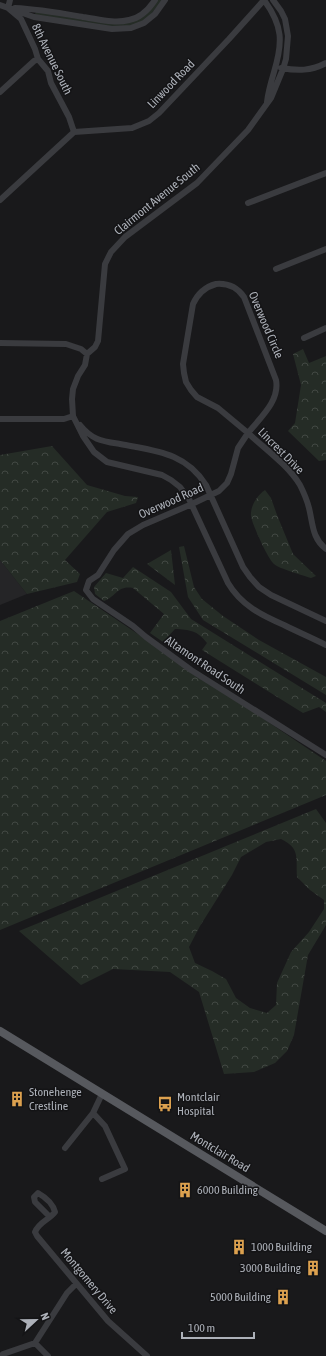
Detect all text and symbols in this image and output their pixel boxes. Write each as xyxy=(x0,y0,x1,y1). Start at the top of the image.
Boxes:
street label: 8th Avenue South xyxy=(29,21,75,97)
street label: Linwood Road xyxy=(145,57,197,111)
street label: Clairmont Avenue South xyxy=(111,160,203,238)
street label: Overwood Circle xyxy=(246,290,286,360)
street label: Lincrest Drive xyxy=(255,425,307,477)
street label: Overwood Road xyxy=(136,480,206,522)
street label: Altamont Road South xyxy=(162,633,248,697)
place label: Stonehenge Crestline xyxy=(29,1085,82,1113)
building icon: Stonehenge Crestline xyxy=(8,1090,26,1108)
place label: Montclair Hospital xyxy=(177,1090,220,1118)
bus stop icon: Montclair Hospital xyxy=(156,1095,174,1113)
street label: Montclair Road xyxy=(188,1129,252,1175)
building icon: 6000 Building xyxy=(176,1181,194,1199)
place label: 6000 Building xyxy=(197,1183,259,1197)
building icon: 1000 Building xyxy=(230,1238,248,1256)
place label: 1000 Building xyxy=(251,1240,313,1254)
street label: Montgomery Drive xyxy=(58,1245,120,1317)
building icon: 3000 Building xyxy=(304,1259,322,1277)
place label: 3000 Building xyxy=(240,1261,302,1275)
building icon: 5000 Building xyxy=(274,1288,292,1306)
place label: 5000 Building xyxy=(210,1290,272,1304)
north arrow xyxy=(16,1300,56,1340)
text: N xyxy=(38,1311,52,1322)
scale bar xyxy=(182,1314,254,1340)
text: 100 m xyxy=(188,1321,215,1335)

